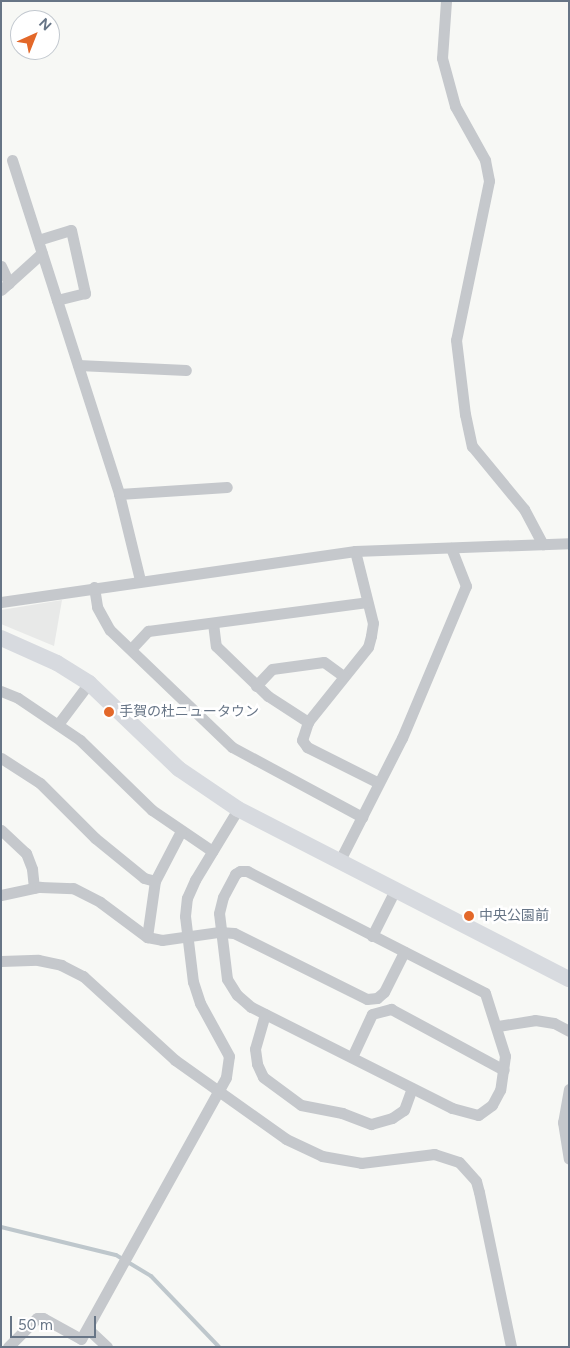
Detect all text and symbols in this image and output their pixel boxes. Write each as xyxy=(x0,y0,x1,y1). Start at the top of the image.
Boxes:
north arrow xyxy=(10,10,60,60)
text: N xyxy=(35,15,55,34)
place label: 手賀の杜ニュータウン xyxy=(119,704,259,720)
marker: 手賀の杜ニュータウン xyxy=(103,706,115,718)
place label: 中央公園前 xyxy=(479,908,549,924)
marker: 中央公園前 xyxy=(463,910,475,922)
scale bar xyxy=(12,1306,99,1338)
text: 50 m xyxy=(18,1316,53,1334)

